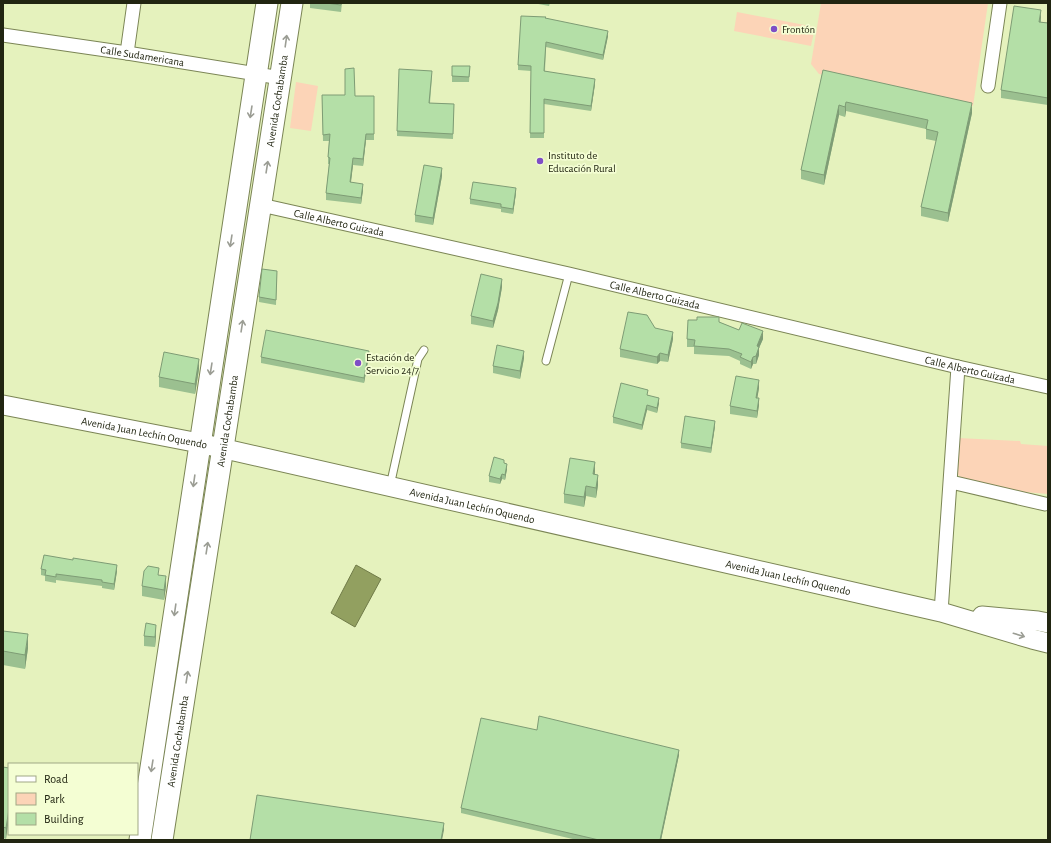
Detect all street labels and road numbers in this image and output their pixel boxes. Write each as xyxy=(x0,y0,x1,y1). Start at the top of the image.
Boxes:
street label: Calle Sudamericana xyxy=(100,44,185,68)
street label: Avenida Cochabamba xyxy=(265,54,290,148)
street label: Calle Alberto Guizada xyxy=(293,208,385,238)
street label: Calle Alberto Guizada xyxy=(609,279,701,311)
street label: Calle Alberto Guizada xyxy=(924,354,1016,386)
street label: Avenida Cochabamba xyxy=(215,374,240,468)
street label: Avenida Juan Lechín Oquendo xyxy=(80,415,208,451)
street label: Avenida Juan Lechín Oquendo xyxy=(409,486,536,525)
street label: Avenida Juan Lechín Oquendo xyxy=(725,558,852,597)
street label: Avenida Cochabamba xyxy=(165,695,190,788)

